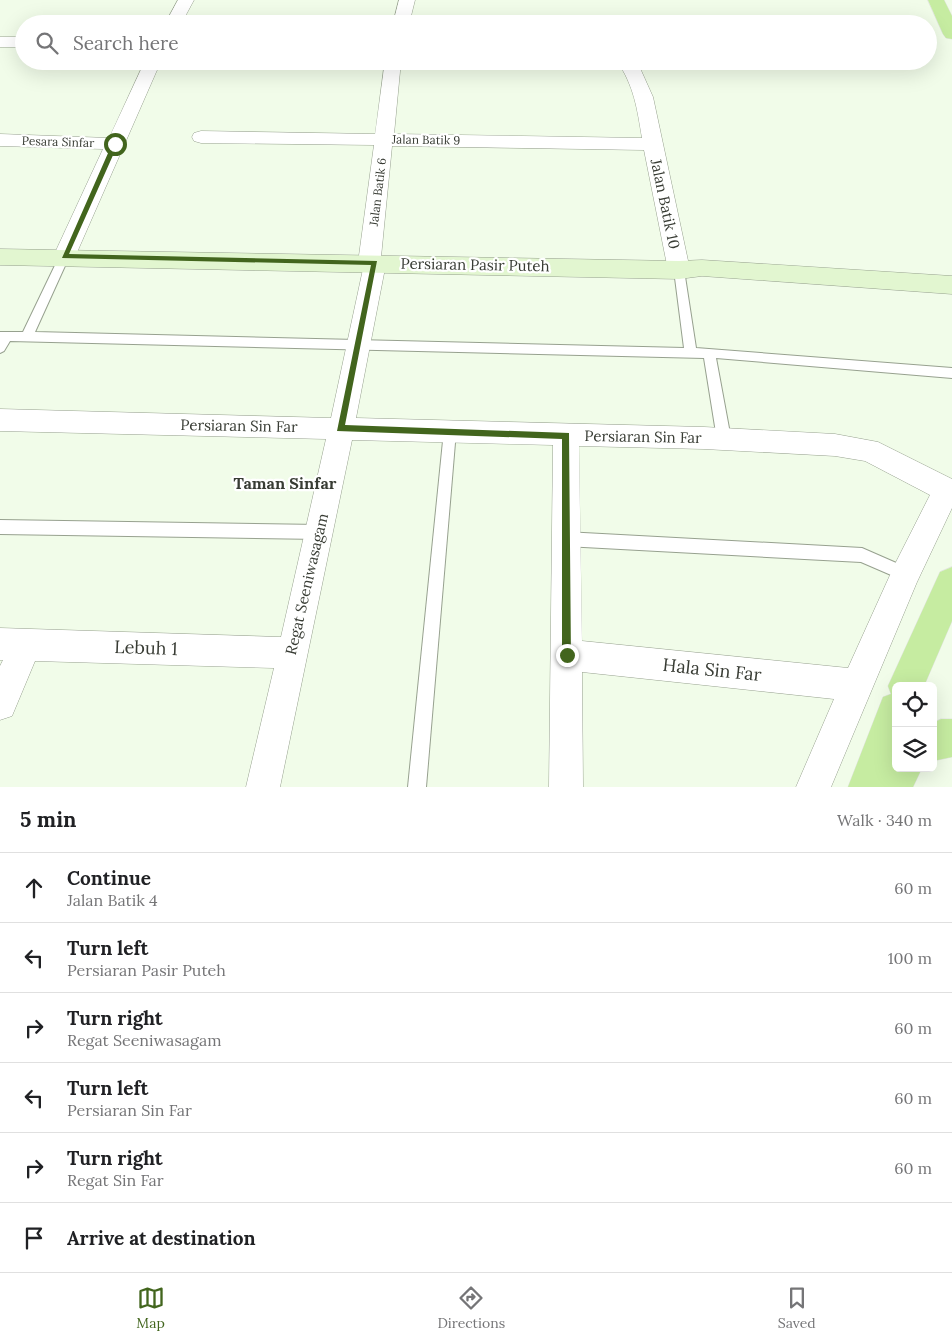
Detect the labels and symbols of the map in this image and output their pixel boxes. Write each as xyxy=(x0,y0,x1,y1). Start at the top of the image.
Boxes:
street label: Jalan Batik 9 xyxy=(391,131,460,148)
street label: Pesara Sinfar xyxy=(21,133,95,150)
route start xyxy=(104,133,127,156)
street label: Jalan Batik 10 xyxy=(646,156,684,251)
street label: Jalan Batik 6 xyxy=(366,157,389,228)
street label: Persiaran Pasir Puteh xyxy=(400,254,550,275)
street label: Persiaran Sin Far xyxy=(180,415,298,436)
street label: Persiaran Sin Far xyxy=(584,426,702,447)
district label: Taman Sinfar xyxy=(234,473,337,493)
street label: Regat Seeniwasagam xyxy=(281,511,332,657)
street label: Lebuh 1 xyxy=(114,635,178,660)
route end xyxy=(556,644,579,667)
street label: Hala Sin Far xyxy=(662,653,763,686)

